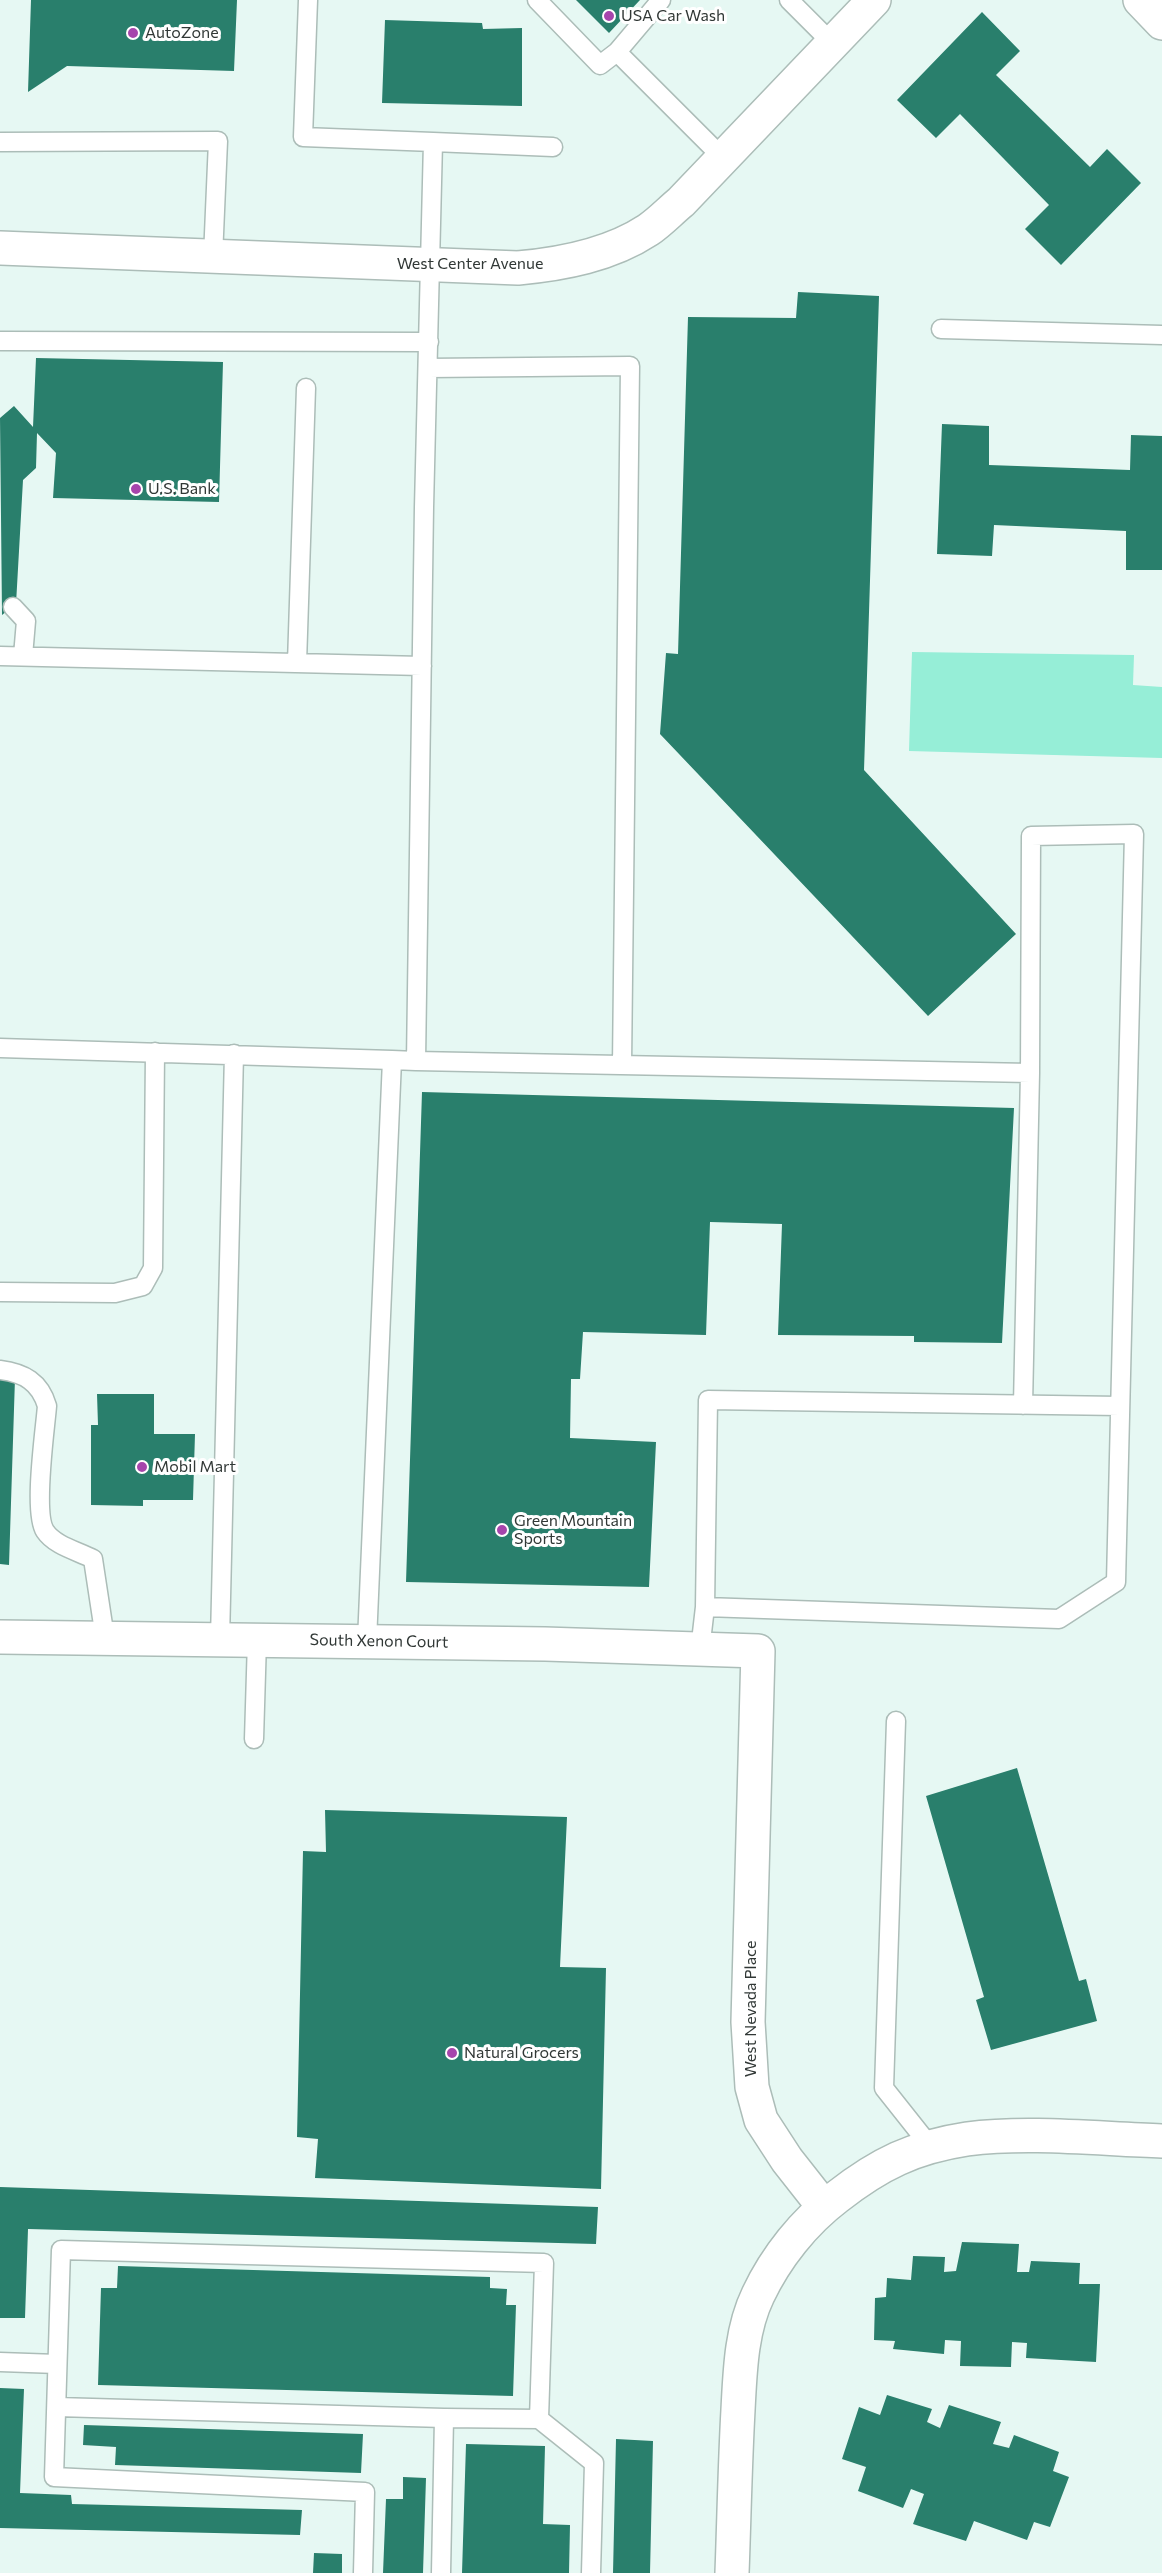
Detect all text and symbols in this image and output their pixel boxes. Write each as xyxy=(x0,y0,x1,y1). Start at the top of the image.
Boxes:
place label: USA Car Wash xyxy=(621,6,725,26)
marker: USA Car Wash xyxy=(602,9,616,23)
place label: AutoZone xyxy=(145,23,219,43)
marker: AutoZone xyxy=(126,26,140,40)
street label: West Center Avenue xyxy=(397,254,543,274)
place label: U.S. Bank xyxy=(148,479,216,499)
marker: U.S. Bank xyxy=(129,482,143,496)
place label: Mobil Mart xyxy=(154,1457,236,1477)
marker: Mobil Mart xyxy=(135,1460,149,1474)
place label: Green Mountain Sports xyxy=(514,1511,632,1549)
marker: Green Mountain Sports xyxy=(495,1523,509,1537)
street label: South Xenon Court xyxy=(309,1630,449,1652)
street label: West Nevada Place xyxy=(741,1941,761,2077)
place label: Natural Grocers xyxy=(464,2043,579,2063)
marker: Natural Grocers xyxy=(445,2046,459,2060)

